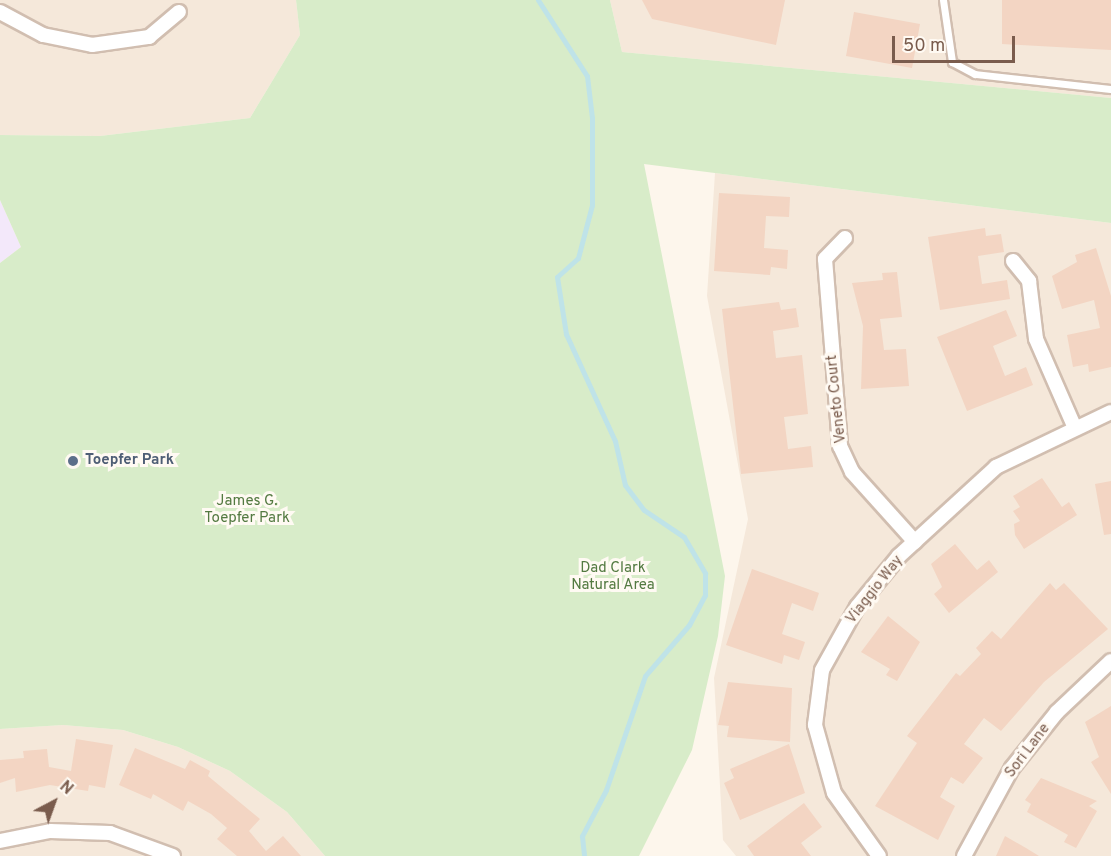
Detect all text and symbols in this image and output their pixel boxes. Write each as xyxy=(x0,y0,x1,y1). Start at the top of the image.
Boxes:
scale bar xyxy=(895,24,1018,62)
text: 50 m xyxy=(903,35,945,58)
street label: Veneto Court xyxy=(823,354,851,444)
place label: Toepfer Park xyxy=(85,452,174,470)
marker: Toepfer Park xyxy=(66,454,80,468)
park label: James G. Toepfer Park xyxy=(204,492,290,527)
street label: Viaggio Way xyxy=(843,552,907,628)
park label: Dad Clark Natural Area xyxy=(571,559,655,594)
street label: Sori Lane xyxy=(1002,720,1054,782)
north arrow xyxy=(24,772,84,832)
text: N xyxy=(55,777,77,800)

